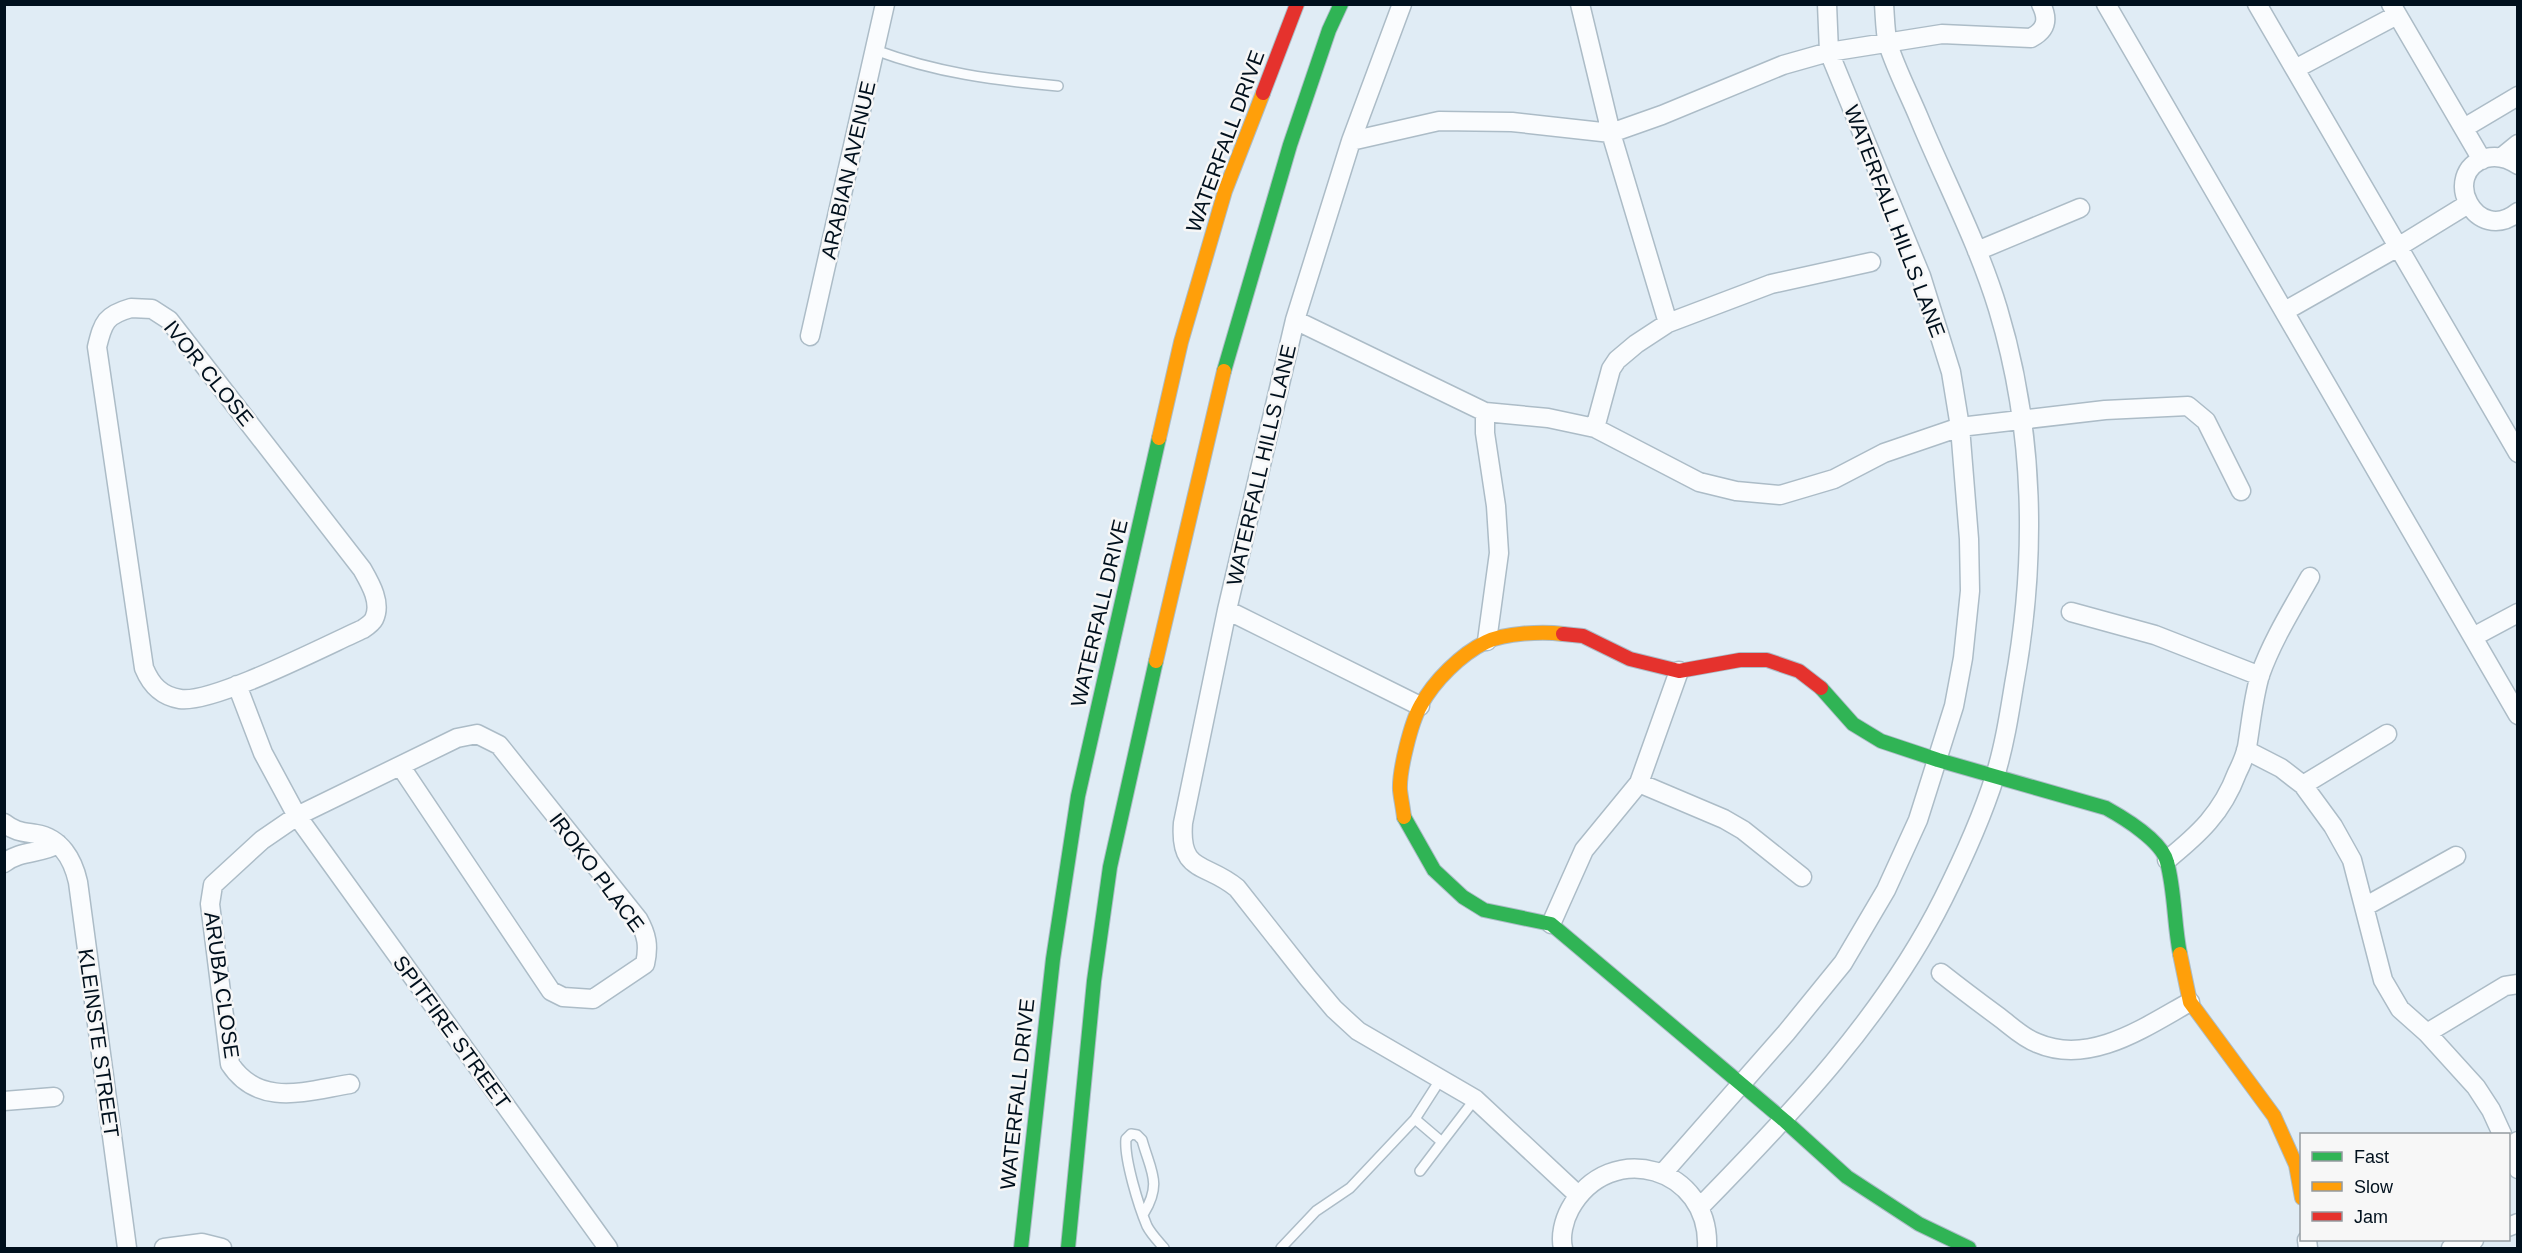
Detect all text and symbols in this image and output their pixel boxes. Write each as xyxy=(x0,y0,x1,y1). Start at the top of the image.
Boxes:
street label: WATERFALL DRIVE xyxy=(1181,47,1269,235)
street label: ARABIAN AVENUE xyxy=(816,79,880,261)
street label: WATERFALL HILLS LANE xyxy=(1840,102,1950,340)
street label: IVOR CLOSE xyxy=(160,316,258,430)
street label: WATERFALL HILLS LANE xyxy=(1222,342,1300,588)
street label: WATERFALL DRIVE xyxy=(1066,517,1132,709)
street label: IROKO PLACE xyxy=(545,808,649,936)
street label: ARUBA CLOSE xyxy=(200,910,244,1060)
street label: KLEINSTE STREET xyxy=(74,947,124,1139)
street label: SPITFIRE STREET xyxy=(389,951,515,1113)
street label: WATERFALL DRIVE xyxy=(996,997,1038,1191)
legend xyxy=(2300,1133,2510,1241)
text: Fast xyxy=(2354,1147,2389,1167)
text: Slow xyxy=(2354,1177,2394,1197)
text: Jam xyxy=(2354,1207,2388,1227)

